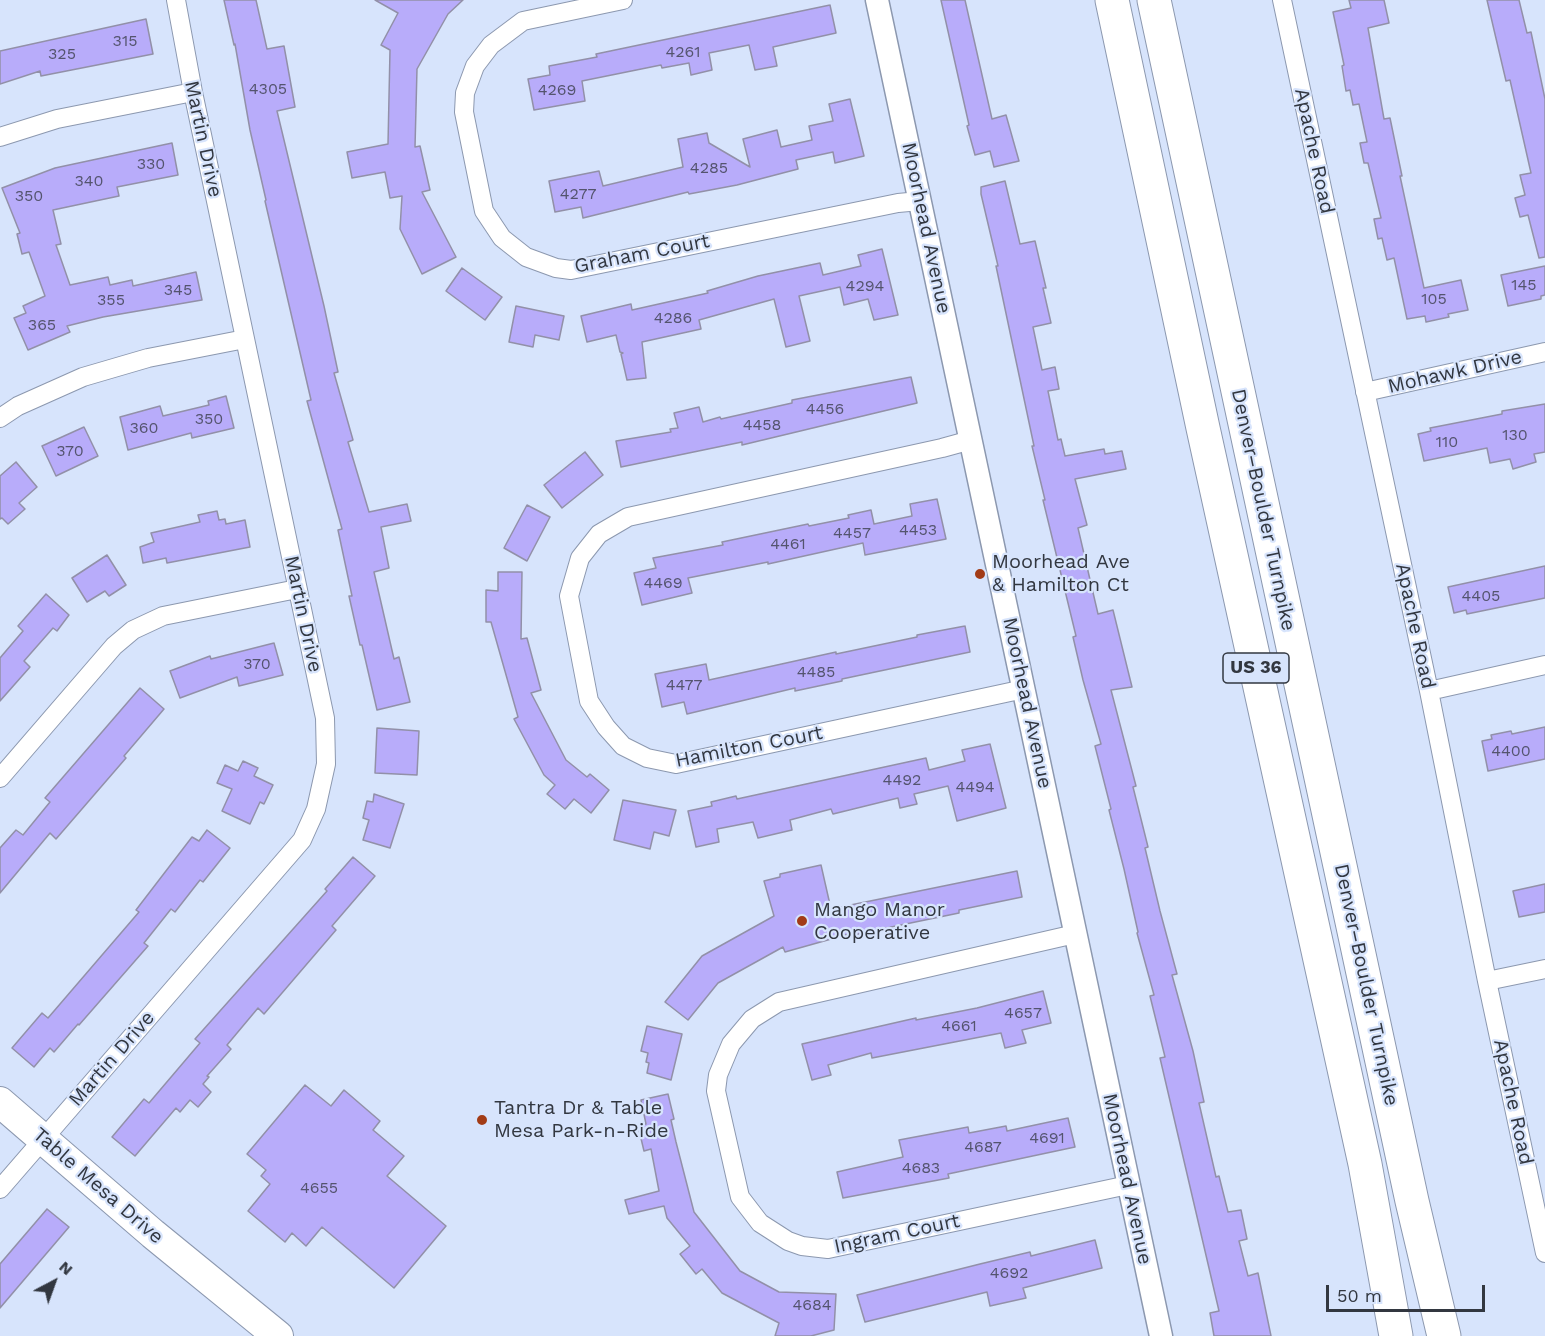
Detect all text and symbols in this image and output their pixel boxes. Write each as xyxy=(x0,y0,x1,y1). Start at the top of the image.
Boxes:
house number: 315 xyxy=(113,31,137,51)
house number: 4261 xyxy=(665,42,701,62)
house number: 325 xyxy=(48,44,76,64)
street label: Martin Drive xyxy=(179,79,227,199)
house number: 4305 xyxy=(249,79,287,99)
house number: 4269 xyxy=(538,80,576,100)
street label: Apache Road xyxy=(1289,86,1339,216)
street label: Moorhead Avenue xyxy=(896,140,956,316)
house number: 330 xyxy=(137,154,165,174)
house number: 4285 xyxy=(690,158,728,178)
house number: 340 xyxy=(74,171,104,191)
house number: 4277 xyxy=(560,184,596,204)
house number: 350 xyxy=(15,186,43,206)
street label: Graham Court xyxy=(572,229,712,279)
house number: 145 xyxy=(1511,275,1537,295)
house number: 4294 xyxy=(846,276,884,296)
house number: 345 xyxy=(164,280,192,300)
house number: 105 xyxy=(1421,289,1447,309)
house number: 355 xyxy=(97,290,125,310)
house number: 4286 xyxy=(654,308,692,328)
house number: 365 xyxy=(28,315,56,335)
street label: Mohawk Drive xyxy=(1386,345,1524,399)
street label: Denver–Boulder Turnpike xyxy=(1226,387,1300,633)
house number: 4456 xyxy=(806,399,844,419)
house number: 350 xyxy=(195,409,223,429)
house number: 4458 xyxy=(743,415,781,435)
house number: 360 xyxy=(129,418,159,438)
house number: 130 xyxy=(1502,425,1528,445)
house number: 110 xyxy=(1436,432,1458,452)
house number: 370 xyxy=(56,441,84,461)
house number: 4453 xyxy=(899,520,937,540)
house number: 4457 xyxy=(833,523,871,543)
house number: 4461 xyxy=(770,534,806,554)
place label: Moorhead Ave & Hamilton Ct xyxy=(992,550,1130,597)
street label: Martin Drive xyxy=(279,554,327,674)
street label: Apache Road xyxy=(1390,561,1440,691)
marker: Moorhead Ave & Hamilton Ct xyxy=(973,567,987,581)
house number: 4469 xyxy=(643,573,683,593)
house number: 4405 xyxy=(1462,586,1500,606)
street label: Moorhead Avenue xyxy=(997,615,1057,791)
road number: US 36 xyxy=(1223,653,1289,683)
house number: 370 xyxy=(243,654,271,674)
house number: 4485 xyxy=(797,662,835,682)
house number: 4477 xyxy=(666,675,702,695)
street label: Hamilton Court xyxy=(673,721,825,773)
house number: 4400 xyxy=(1491,741,1531,761)
house number: 4492 xyxy=(883,770,921,790)
house number: 4494 xyxy=(955,777,995,797)
street label: Denver–Boulder Turnpike xyxy=(1329,862,1403,1108)
place label: Mango Manor Cooperative xyxy=(814,898,945,945)
marker: Mango Manor Cooperative xyxy=(795,914,809,928)
house number: 4657 xyxy=(1004,1003,1042,1023)
street label: Martin Drive xyxy=(64,1006,160,1112)
house number: 4661 xyxy=(941,1016,977,1036)
street label: Apache Road xyxy=(1488,1037,1538,1167)
street label: Moorhead Avenue xyxy=(1097,1091,1157,1267)
place label: Tantra Dr & Table Mesa Park-n-Ride xyxy=(494,1096,668,1143)
marker: Tantra Dr & Table Mesa Park-n-Ride xyxy=(475,1113,489,1127)
street label: Table Mesa Drive xyxy=(28,1123,168,1249)
house number: 4691 xyxy=(1029,1128,1065,1148)
house number: 4687 xyxy=(964,1137,1002,1157)
house number: 4683 xyxy=(902,1158,940,1178)
house number: 4655 xyxy=(300,1178,338,1198)
street label: Ingram Court xyxy=(832,1209,962,1259)
north arrow xyxy=(24,1252,84,1312)
text: N xyxy=(55,1257,77,1279)
house number: 4692 xyxy=(990,1263,1028,1283)
scale bar xyxy=(1329,1273,1488,1311)
text: 50 m xyxy=(1337,1285,1382,1306)
house number: 4684 xyxy=(792,1295,832,1315)

